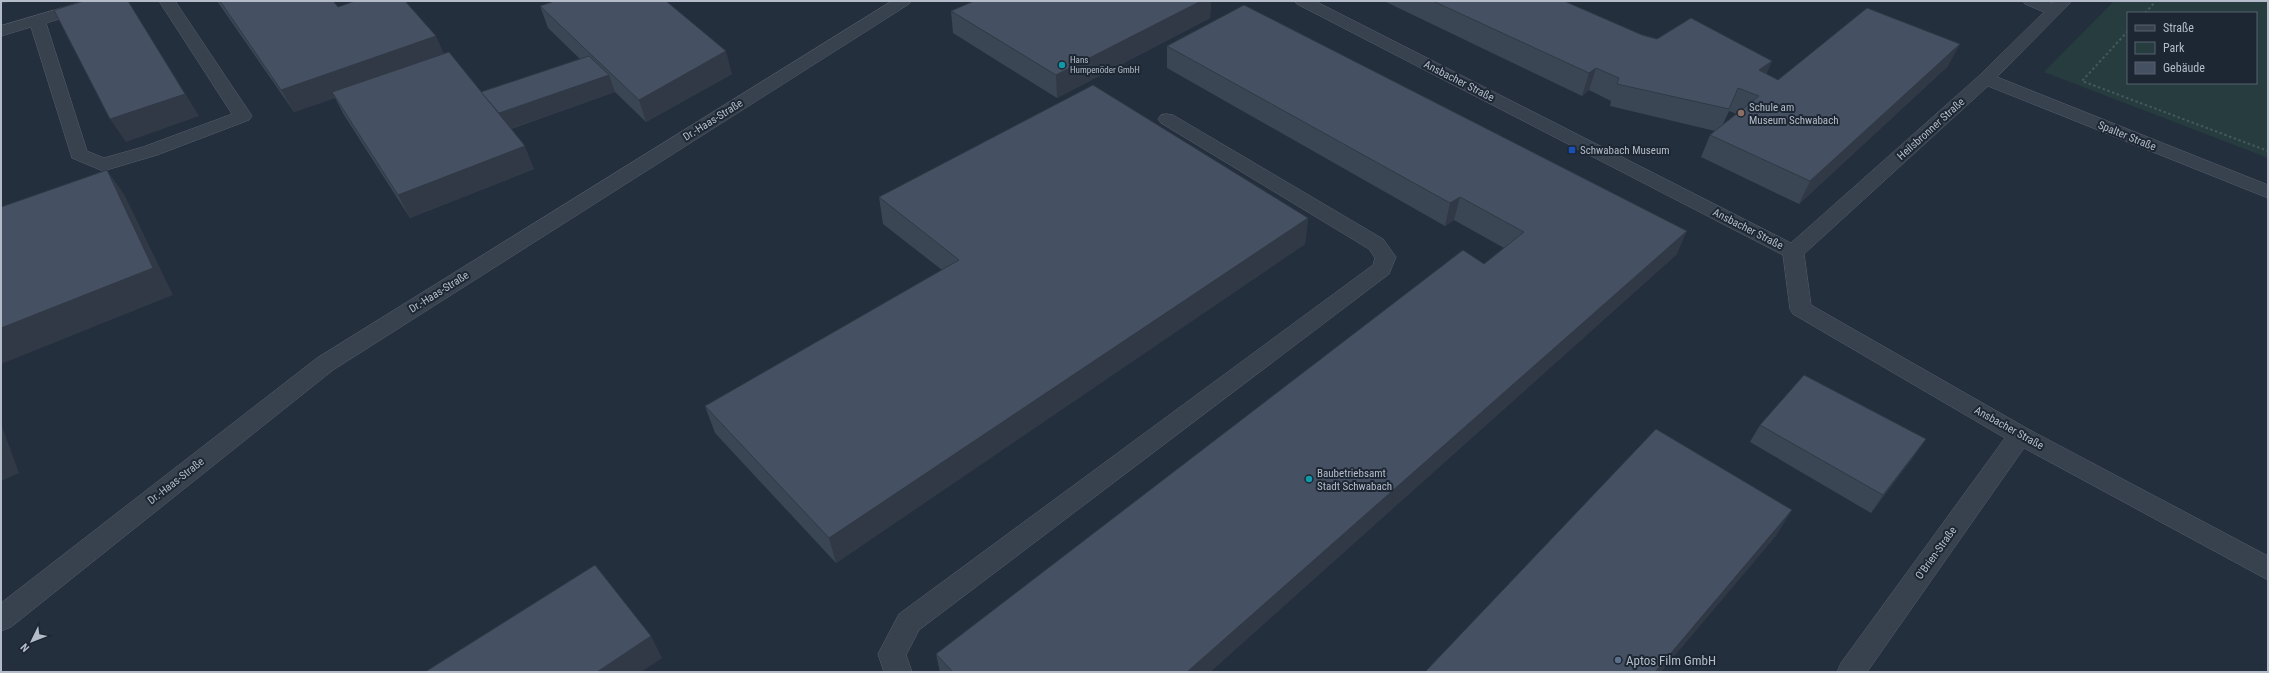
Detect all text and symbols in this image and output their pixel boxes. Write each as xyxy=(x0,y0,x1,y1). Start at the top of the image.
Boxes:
legend xyxy=(2127,12,2257,84)
text: Straße xyxy=(2163,21,2194,35)
text: Park xyxy=(2163,41,2185,55)
place label: Hans Humpenöder GmbH xyxy=(1070,55,1140,75)
street label: Ansbacher Straße xyxy=(1422,58,1496,104)
marker: Hans Humpenöder GmbH xyxy=(1057,60,1067,70)
text: Gebäude xyxy=(2163,61,2205,75)
street label: Heilsbronner Straße xyxy=(1895,95,1967,163)
street label: Dr.-Haas-Straße xyxy=(681,96,745,144)
place label: Schule am Museum Schwabach xyxy=(1749,101,1839,127)
marker: Schule am Museum Schwabach xyxy=(1736,108,1746,118)
street label: Spalter Straße xyxy=(2096,118,2158,154)
place label: Schwabach Museum xyxy=(1580,144,1670,157)
marker: Schwabach Museum xyxy=(1567,145,1577,155)
street label: Ansbacher Straße xyxy=(1711,206,1785,252)
street label: Dr.-Haas-Straße xyxy=(407,268,471,316)
street label: Ansbacher Straße xyxy=(1972,404,2046,452)
street label: Dr.-Haas-Straße xyxy=(145,455,207,507)
place label: Baubetriebsamt Stadt Schwabach xyxy=(1317,467,1392,493)
marker: Baubetriebsamt Stadt Schwabach xyxy=(1304,474,1314,484)
street label: O'Brien-Straße xyxy=(1913,524,1959,582)
north arrow xyxy=(12,621,52,661)
text: N xyxy=(18,640,32,654)
place label: Aptos Film GmbH xyxy=(1626,653,1716,668)
marker: Aptos Film GmbH xyxy=(1613,655,1623,665)

